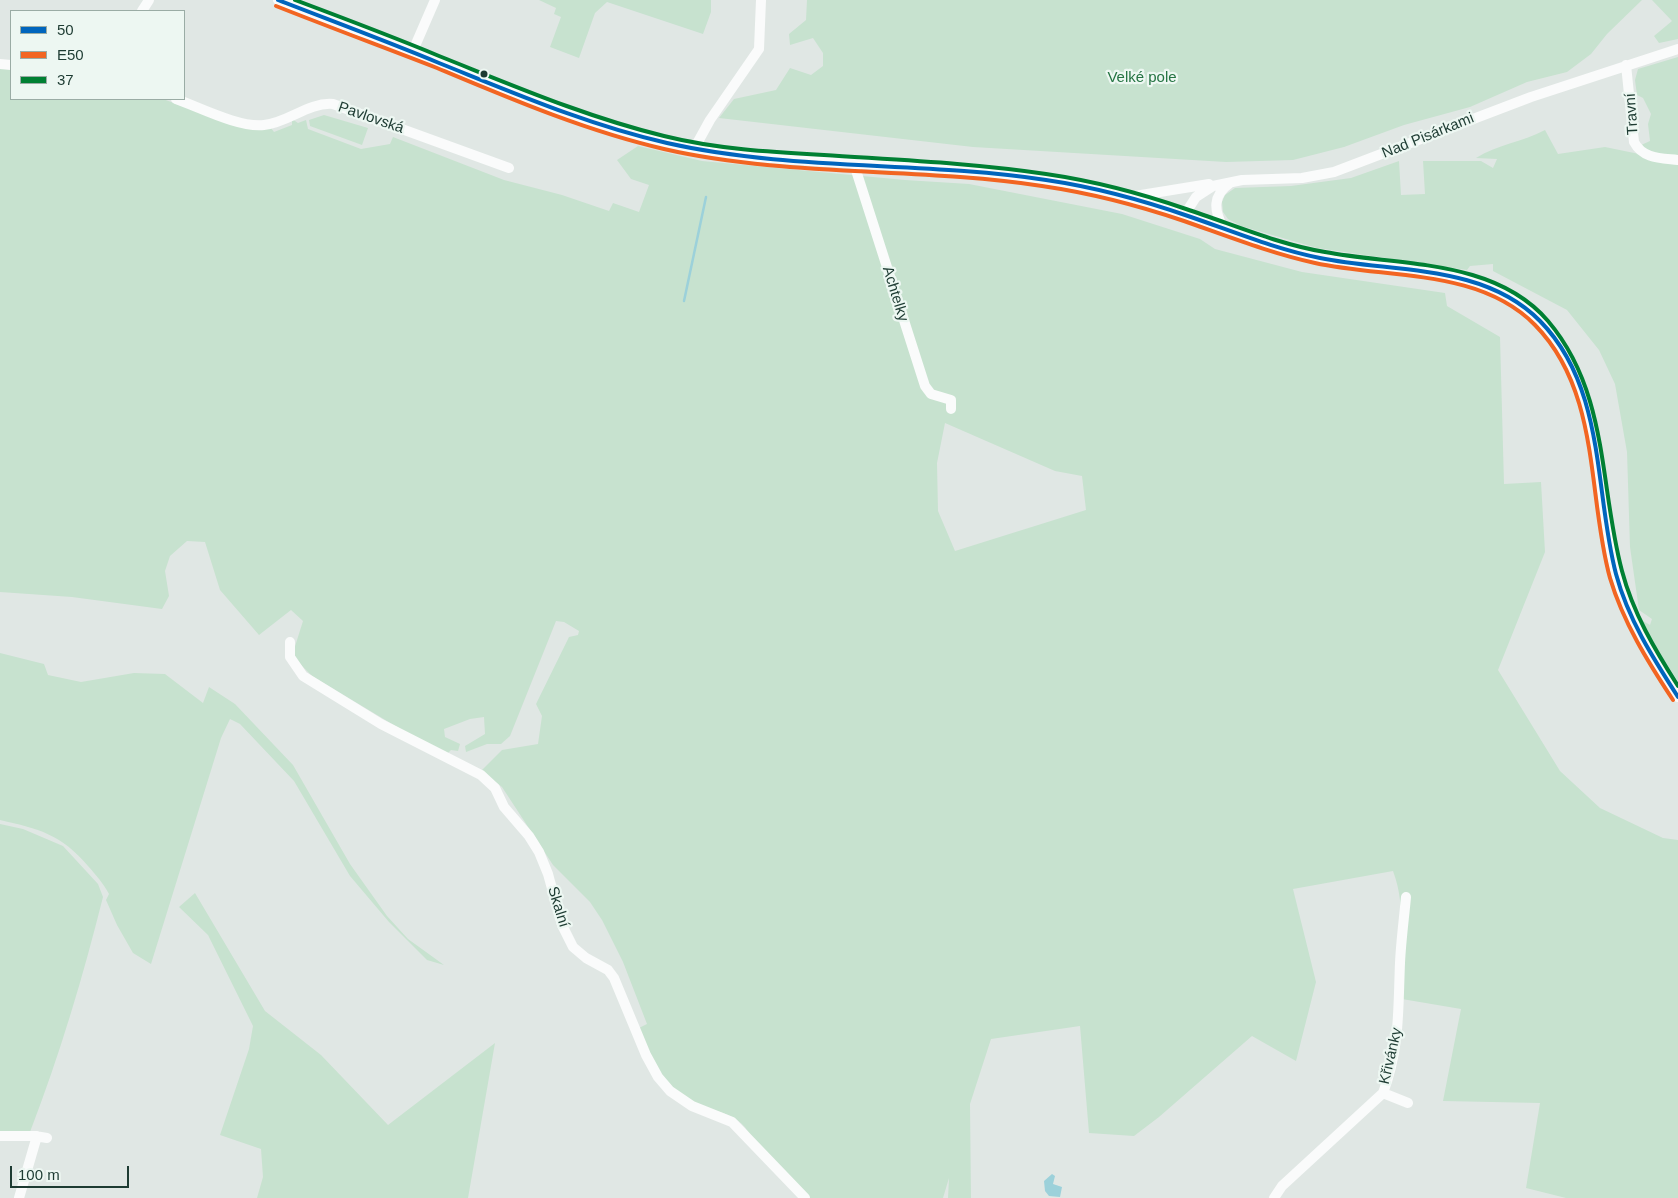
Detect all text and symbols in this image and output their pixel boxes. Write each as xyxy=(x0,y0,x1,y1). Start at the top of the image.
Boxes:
legend xyxy=(10,10,185,100)
text: 50 xyxy=(57,21,74,38)
text: E50 xyxy=(57,46,84,63)
unlabelled marker xyxy=(479,69,489,79)
park label: Velké pole xyxy=(1107,69,1177,87)
text: 37 xyxy=(57,71,74,88)
street label: Travní xyxy=(1622,92,1642,136)
street label: Pavlovská xyxy=(336,98,406,138)
street label: Nad Pisárkami xyxy=(1379,109,1477,163)
street label: Achtelky xyxy=(878,264,912,324)
street label: Skalní xyxy=(543,884,573,930)
street label: Křivánky xyxy=(1376,1026,1406,1086)
scale bar xyxy=(12,1156,131,1188)
text: 100 m xyxy=(18,1166,60,1183)

